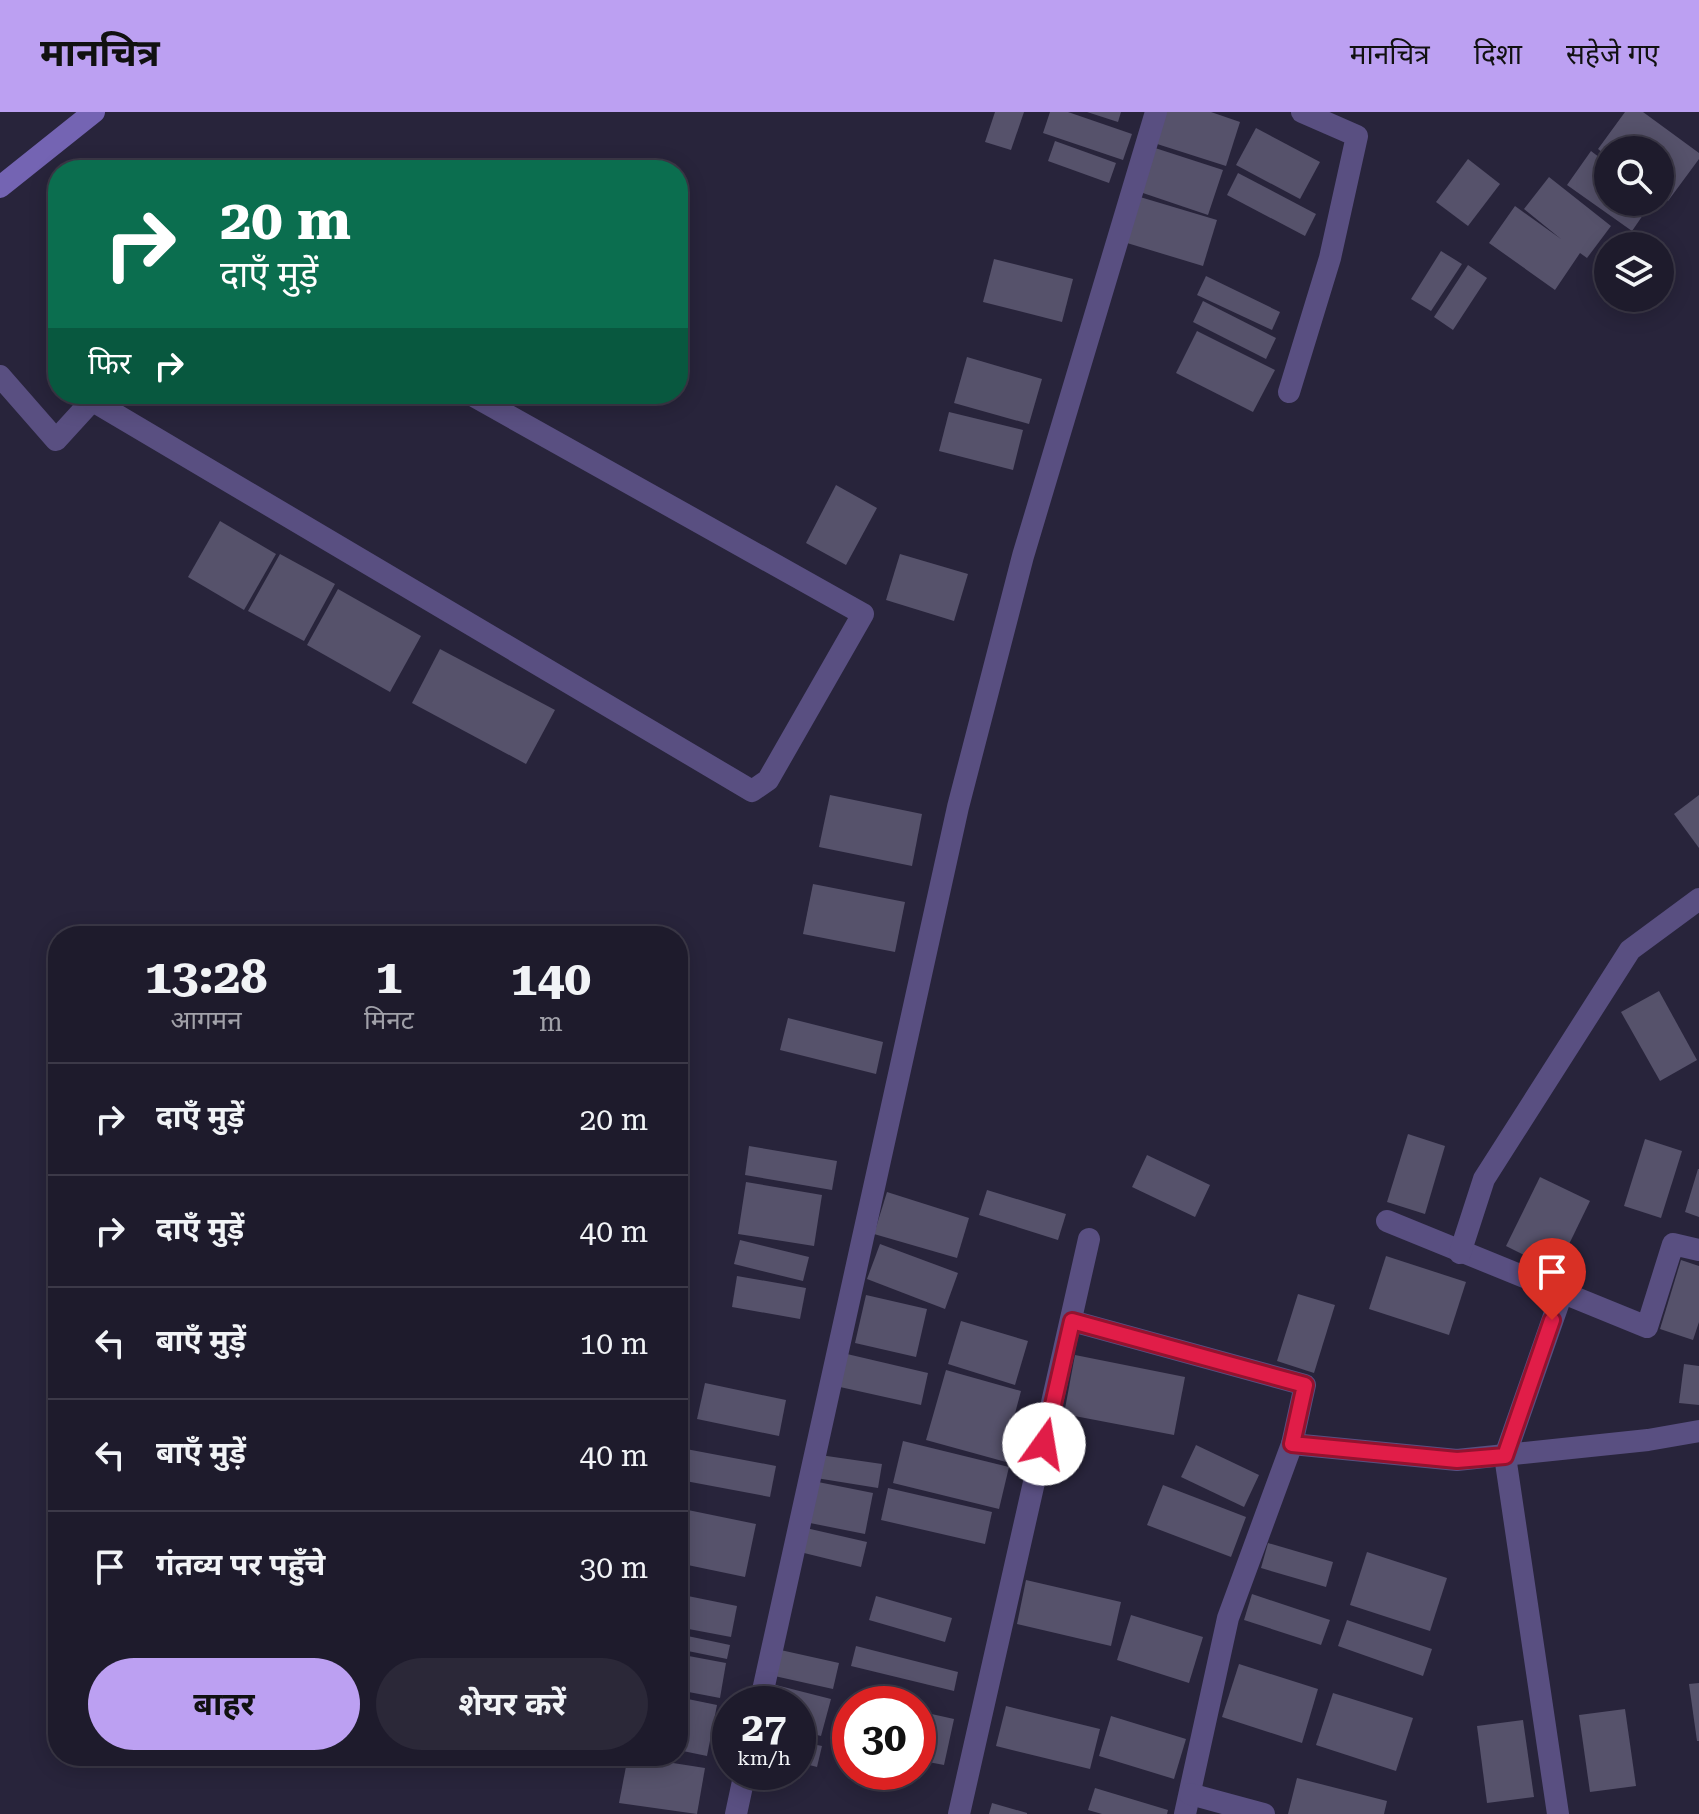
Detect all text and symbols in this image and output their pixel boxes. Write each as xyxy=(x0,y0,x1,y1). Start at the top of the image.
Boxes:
text: मानचित्र xyxy=(40,31,160,75)
text: मानचित्र xyxy=(1350,38,1430,71)
text: दिशा xyxy=(1474,38,1522,71)
text: सहेजे गए xyxy=(1566,38,1659,71)
map controls xyxy=(1594,136,1674,312)
button: search xyxy=(1594,136,1674,216)
text: 20 m xyxy=(220,187,351,253)
icon: right xyxy=(88,192,192,296)
button: layers xyxy=(1594,232,1674,312)
text: दाएँ मुड़ें xyxy=(220,254,318,296)
icon: right xyxy=(147,344,191,388)
text: फिर xyxy=(88,346,131,381)
text: 13:28 xyxy=(145,949,267,1005)
text: 1 xyxy=(375,949,402,1005)
text: 140 xyxy=(511,951,591,1007)
text: आगमन xyxy=(170,1005,242,1035)
text: मिनट xyxy=(364,1005,414,1035)
text: m xyxy=(539,1007,563,1037)
icon: right xyxy=(88,1097,132,1141)
text: दाएँ मुड़ें xyxy=(156,1099,244,1134)
text: 20 m xyxy=(579,1102,648,1137)
icon: right xyxy=(88,1209,132,1253)
text: दाएँ मुड़ें xyxy=(156,1211,244,1246)
text: 40 m xyxy=(579,1214,648,1249)
pin xyxy=(1518,1238,1586,1320)
icon: arrive xyxy=(1530,1250,1574,1294)
icon: left xyxy=(88,1321,132,1365)
text: बाएँ मुड़ें xyxy=(156,1323,246,1358)
text: 10 m xyxy=(579,1326,648,1361)
position arrow xyxy=(1002,1402,1086,1486)
icon: left xyxy=(88,1433,132,1477)
text: बाएँ मुड़ें xyxy=(156,1435,246,1470)
text: 40 m xyxy=(579,1438,648,1473)
icon: arrive xyxy=(88,1545,132,1589)
text: गंतव्य पर पहुँचे xyxy=(156,1547,325,1582)
text: 30 m xyxy=(579,1550,648,1585)
button: बाहर xyxy=(88,1658,360,1750)
button: शेयर करें xyxy=(376,1658,648,1750)
speed limit sign: 30 xyxy=(832,1686,936,1790)
text: 27 xyxy=(742,1704,786,1751)
text: km/h xyxy=(737,1746,791,1770)

